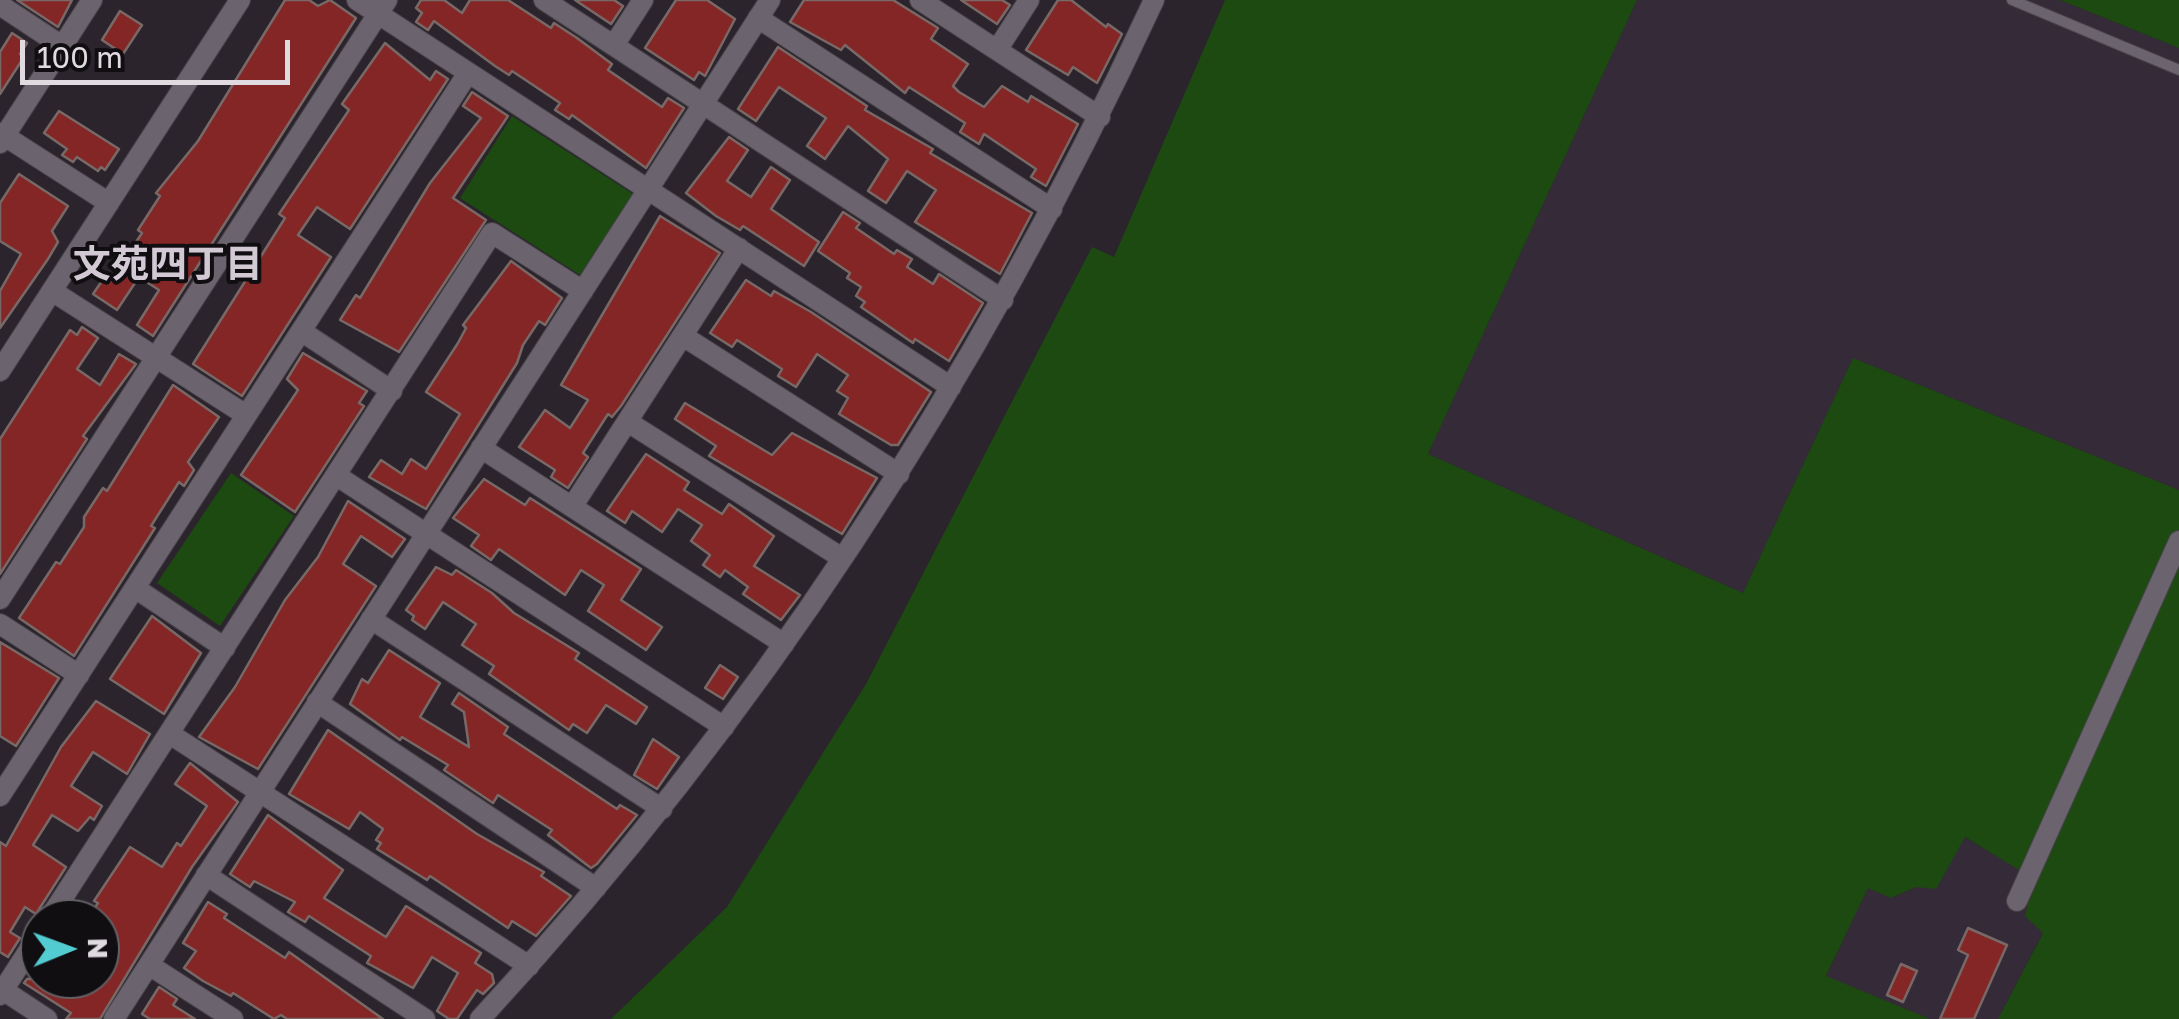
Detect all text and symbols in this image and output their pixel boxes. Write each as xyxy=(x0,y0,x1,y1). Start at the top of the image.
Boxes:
scale bar xyxy=(25,20,295,82)
text: 100 m xyxy=(37,39,123,75)
district label: 文苑四丁目 xyxy=(73,242,263,288)
north arrow xyxy=(20,899,120,999)
text: N xyxy=(82,938,115,959)

